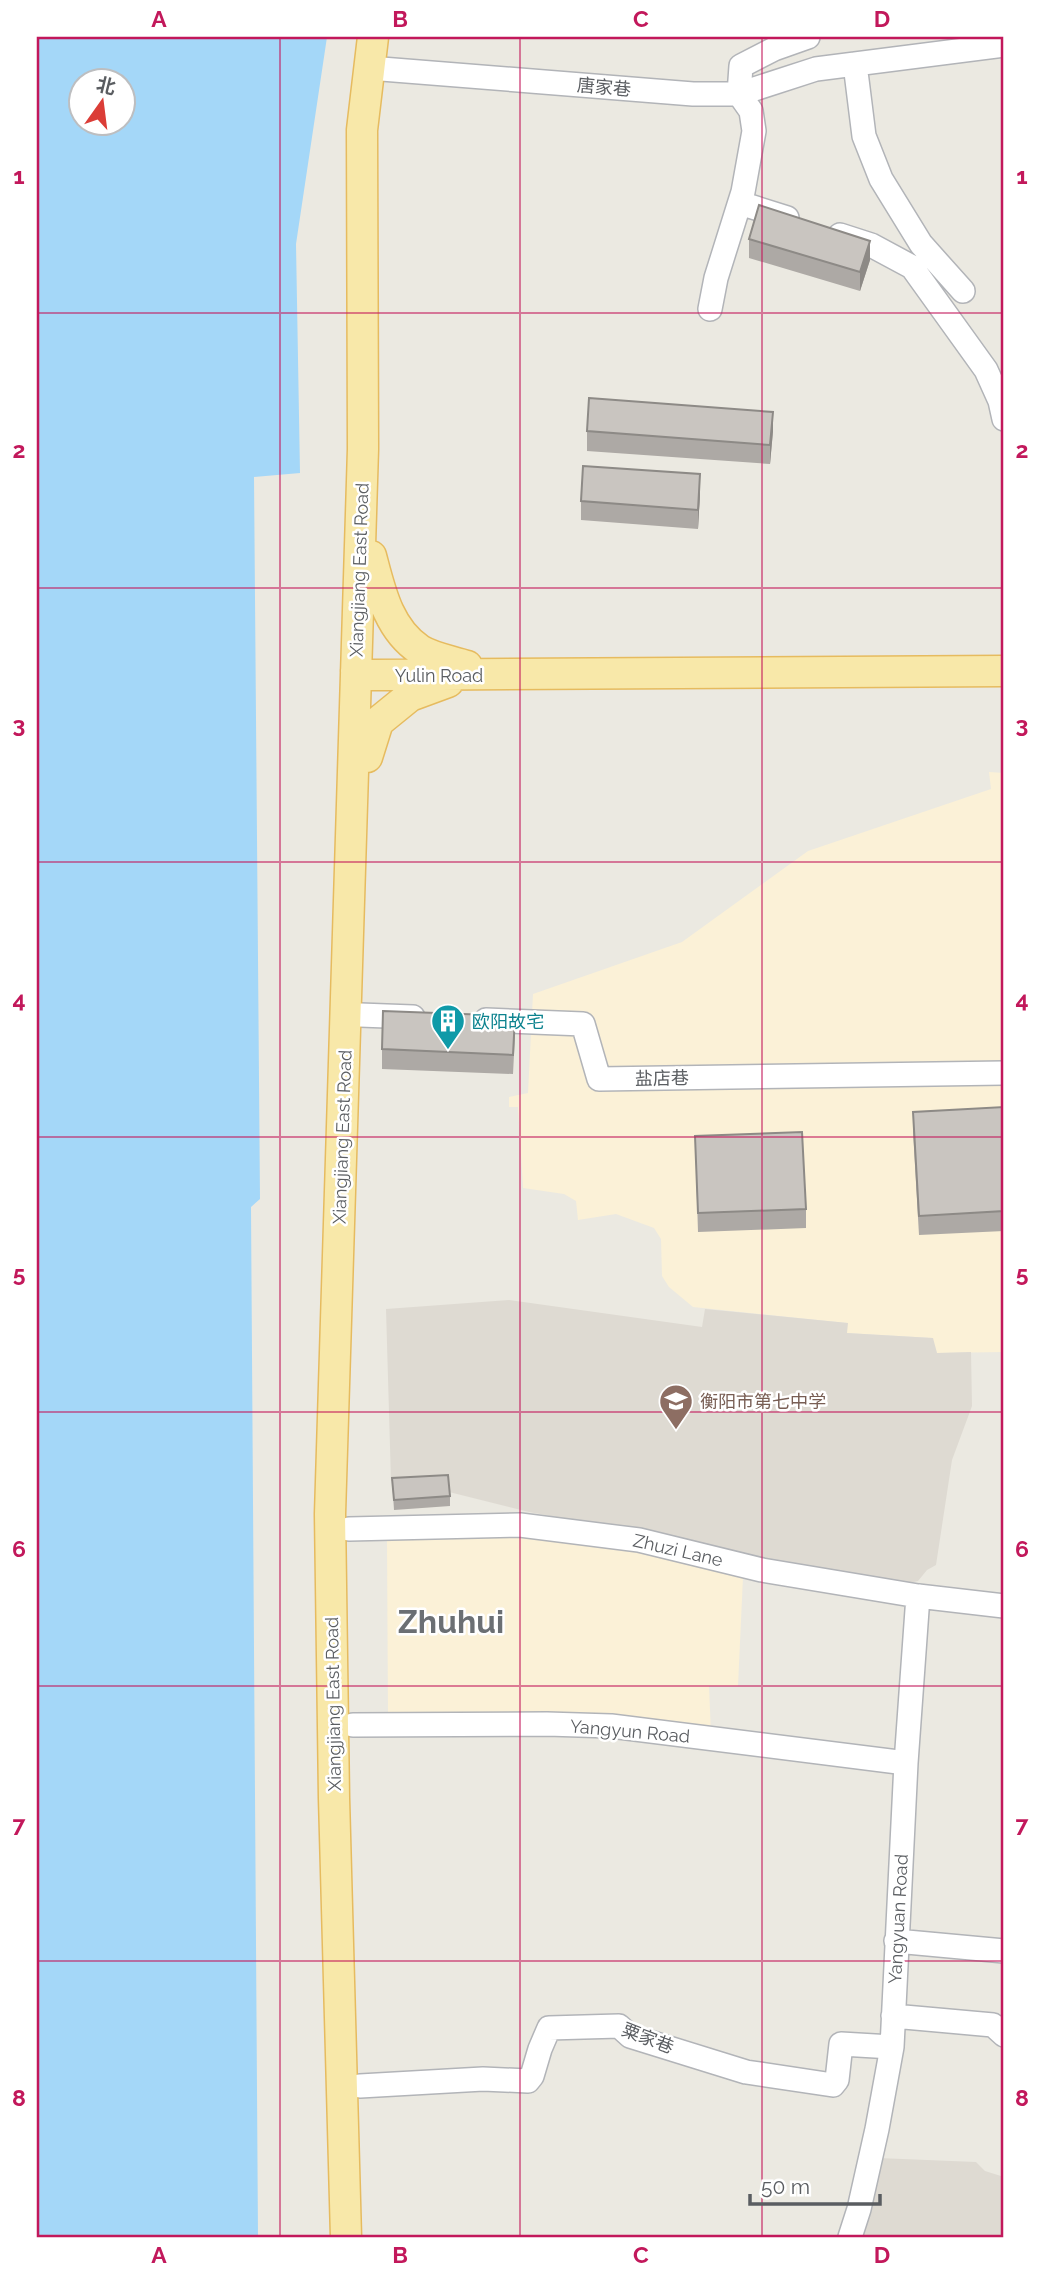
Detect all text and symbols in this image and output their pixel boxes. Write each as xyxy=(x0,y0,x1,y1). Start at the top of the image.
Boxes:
text: A xyxy=(151,5,167,32)
text: B xyxy=(392,5,408,32)
text: C xyxy=(633,5,649,32)
text: D xyxy=(874,5,890,32)
north arrow xyxy=(66,66,136,136)
text: 北 xyxy=(94,73,118,98)
street label: 唐家巷 xyxy=(576,74,632,100)
text: 1 xyxy=(13,162,25,189)
text: 1 xyxy=(1016,162,1028,189)
text: 2 xyxy=(13,436,25,463)
text: 2 xyxy=(1016,436,1028,463)
street label: Xiangjiang East Road xyxy=(345,483,373,657)
street label: Yulin Road xyxy=(395,665,483,686)
text: 3 xyxy=(13,711,25,738)
text: 3 xyxy=(1016,711,1028,738)
text: 4 xyxy=(12,986,26,1013)
text: 4 xyxy=(1015,986,1029,1013)
building icon: 欧阳故宅 xyxy=(429,1002,467,1051)
place label: 欧阳故宅 xyxy=(472,1011,544,1032)
street label: Xiangjiang East Road xyxy=(328,1050,356,1224)
street label: 盐店巷 xyxy=(635,1067,689,1089)
text: 5 xyxy=(13,1260,26,1287)
text: 5 xyxy=(1016,1260,1029,1287)
school or university icon: 衡阳市第七中学 xyxy=(657,1382,695,1431)
place label: 衡阳市第七中学 xyxy=(700,1391,826,1412)
street label: Zhuzi Lane xyxy=(631,1530,725,1571)
text: 6 xyxy=(12,1535,26,1562)
text: 6 xyxy=(1015,1535,1029,1562)
district label: Zhuhui xyxy=(398,1603,504,1640)
street label: Xiangjiang East Road xyxy=(321,1617,345,1791)
street label: Yangyun Road xyxy=(569,1715,691,1747)
text: 7 xyxy=(13,1810,26,1837)
text: 7 xyxy=(1016,1810,1029,1837)
street label: Yangyuan Road xyxy=(884,1854,912,1984)
street label: 粟家巷 xyxy=(619,2019,677,2057)
text: 8 xyxy=(12,2084,26,2111)
text: 8 xyxy=(1015,2084,1029,2111)
scale bar xyxy=(750,2162,880,2206)
text: 50 m xyxy=(761,2174,810,2199)
text: A xyxy=(151,2241,167,2268)
text: B xyxy=(392,2241,408,2268)
text: C xyxy=(633,2241,649,2268)
text: D xyxy=(874,2241,890,2268)

